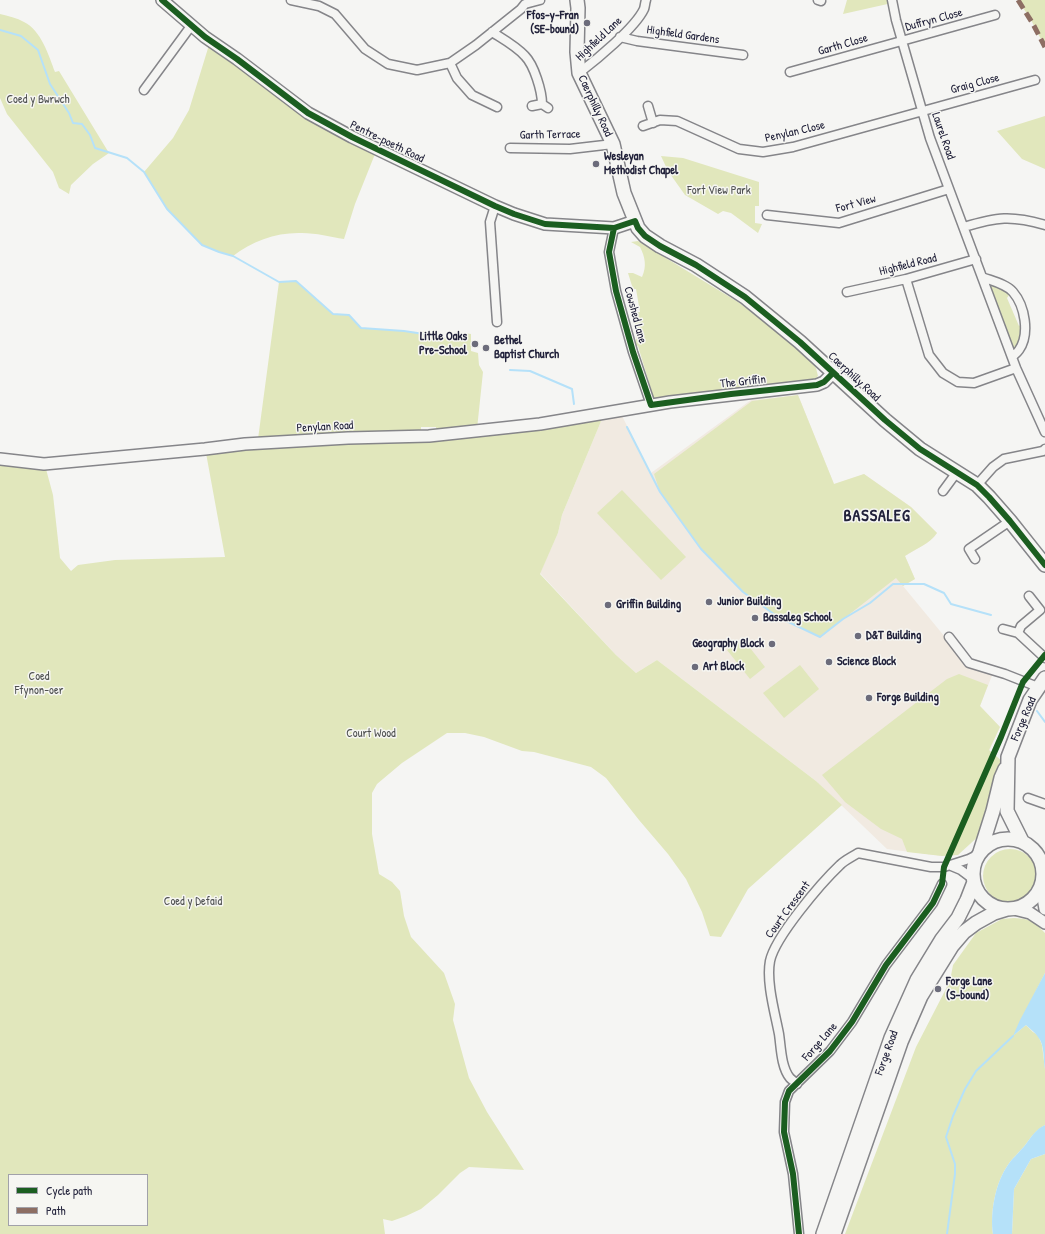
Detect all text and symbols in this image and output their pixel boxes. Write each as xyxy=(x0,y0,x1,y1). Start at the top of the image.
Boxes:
street label: Duffryn Close xyxy=(904,5,964,35)
place label: Ffos-y-Fran (SE-bound) xyxy=(527,9,579,37)
street label: Highfield Lane xyxy=(573,14,625,64)
marker: Ffos-y-Fran (SE-bound) xyxy=(582,18,592,28)
street label: Highfield Gardens xyxy=(646,23,720,47)
street label: Garth Close xyxy=(816,31,870,59)
street label: Graig Close xyxy=(949,71,1001,97)
street label: Caerphilly Road xyxy=(574,73,616,139)
park label: Coed y Bwrwch xyxy=(7,93,69,107)
street label: Laurel Road xyxy=(928,110,958,162)
street label: Pentre-poeth Road xyxy=(348,118,426,166)
street label: Penylan Close xyxy=(764,118,826,146)
street label: Garth Terrace xyxy=(519,127,581,143)
place label: Wesleyan Methodist Chapel xyxy=(604,150,678,178)
marker: Wesleyan Methodist Chapel xyxy=(591,159,601,169)
park label: Fort View Park xyxy=(687,184,751,198)
street label: Fort View xyxy=(835,192,877,216)
street label: Highfield Road xyxy=(878,251,938,279)
street label: Cowshed Lane xyxy=(621,285,649,345)
place label: Little Oaks Pre-School xyxy=(419,330,467,358)
place label: Bethel Baptist Church xyxy=(494,334,559,362)
marker: Little Oaks Pre-School xyxy=(470,339,480,349)
marker: Bethel Baptist Church xyxy=(481,343,491,353)
street label: Caerphilly Road xyxy=(825,349,883,405)
street label: The Griffin xyxy=(720,372,766,392)
street label: Penylan Road xyxy=(296,418,354,436)
district label: BASSALEG xyxy=(843,507,911,527)
place label: Junior Building xyxy=(717,595,781,609)
marker: Junior Building xyxy=(704,597,714,607)
place label: Griffin Building xyxy=(616,598,681,612)
marker: Griffin Building xyxy=(603,600,613,610)
place label: Bassaleg School xyxy=(763,611,832,625)
marker: Bassaleg School xyxy=(750,613,760,623)
place label: D&T Building xyxy=(866,629,921,643)
marker: D&T Building xyxy=(853,631,863,641)
place label: Geography Block xyxy=(692,637,764,651)
marker: Geography Block xyxy=(767,639,777,649)
place label: Science Block xyxy=(837,655,896,669)
marker: Science Block xyxy=(824,657,834,667)
place label: Art Block xyxy=(703,660,744,674)
marker: Art Block xyxy=(690,662,700,672)
park label: Coed Ffynon-oer xyxy=(15,670,63,698)
place label: Forge Building xyxy=(877,691,939,705)
marker: Forge Building xyxy=(864,693,874,703)
street label: Forge Road xyxy=(1008,695,1040,743)
park label: Court Wood xyxy=(346,727,396,741)
street label: Court Crescent xyxy=(762,879,814,941)
park label: Coed y Defaid xyxy=(164,895,222,909)
place label: Forge Lane (S-bound) xyxy=(946,975,992,1003)
marker: Forge Lane (S-bound) xyxy=(933,984,943,994)
street label: Forge Lane xyxy=(799,1020,841,1064)
street label: Forge Road xyxy=(872,1029,902,1077)
legend xyxy=(8,1174,148,1226)
text: Cycle path xyxy=(46,1182,92,1199)
text: Path xyxy=(46,1202,66,1219)

